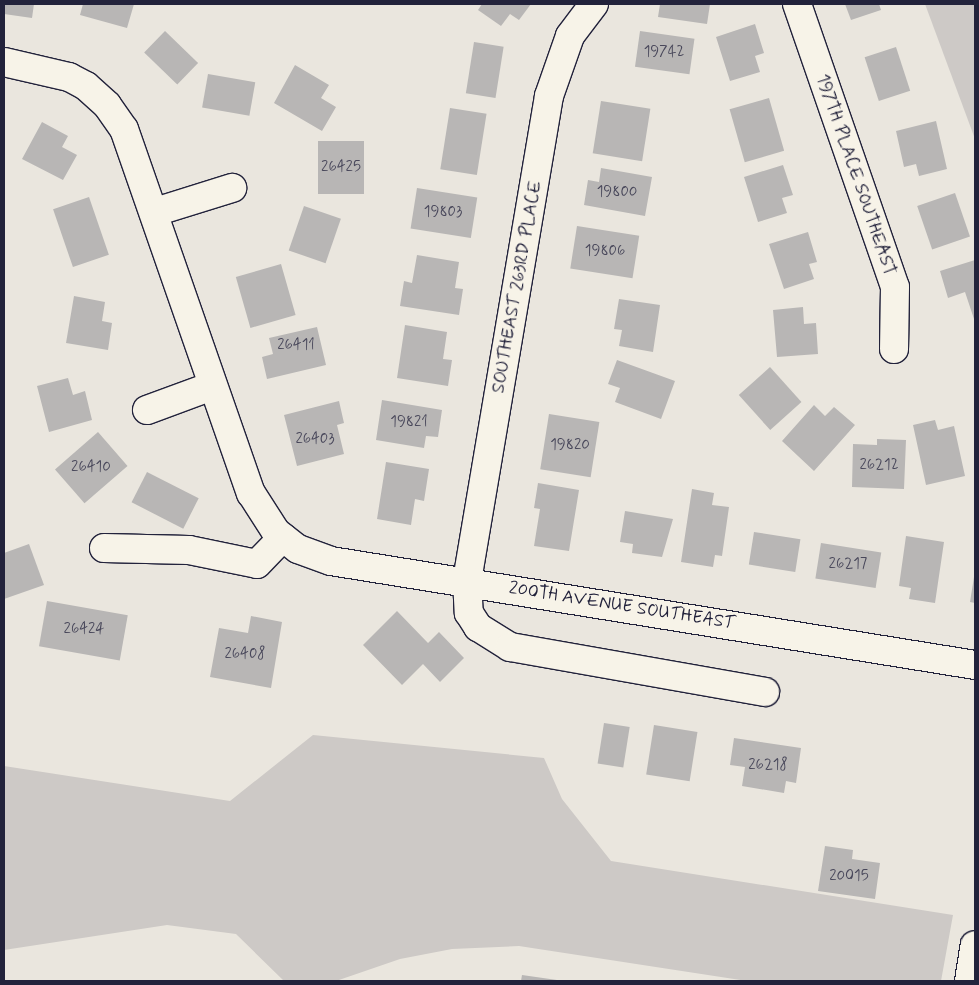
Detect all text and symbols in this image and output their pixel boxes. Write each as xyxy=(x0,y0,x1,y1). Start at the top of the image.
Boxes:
house number: 19742 xyxy=(644,44,684,62)
street label: 197TH PLACE SOUTHEAST xyxy=(811,71,901,279)
house number: 26425 xyxy=(321,159,361,177)
street label: SOUTHEAST 263RD PLACE xyxy=(488,180,546,394)
house number: 19800 xyxy=(597,184,637,202)
house number: 19803 xyxy=(424,204,462,222)
house number: 19806 xyxy=(585,243,625,261)
house number: 26411 xyxy=(277,337,315,355)
house number: 19821 xyxy=(390,414,428,432)
house number: 26403 xyxy=(295,431,335,449)
house number: 19820 xyxy=(550,437,590,455)
house number: 26212 xyxy=(859,457,899,475)
house number: 26410 xyxy=(71,459,111,477)
house number: 26217 xyxy=(829,556,867,574)
street label: 200TH AVENUE SOUTHEAST xyxy=(507,577,737,635)
house number: 26424 xyxy=(64,621,104,639)
house number: 26408 xyxy=(224,646,266,664)
house number: 26218 xyxy=(748,757,788,775)
house number: 20015 xyxy=(829,868,869,886)

